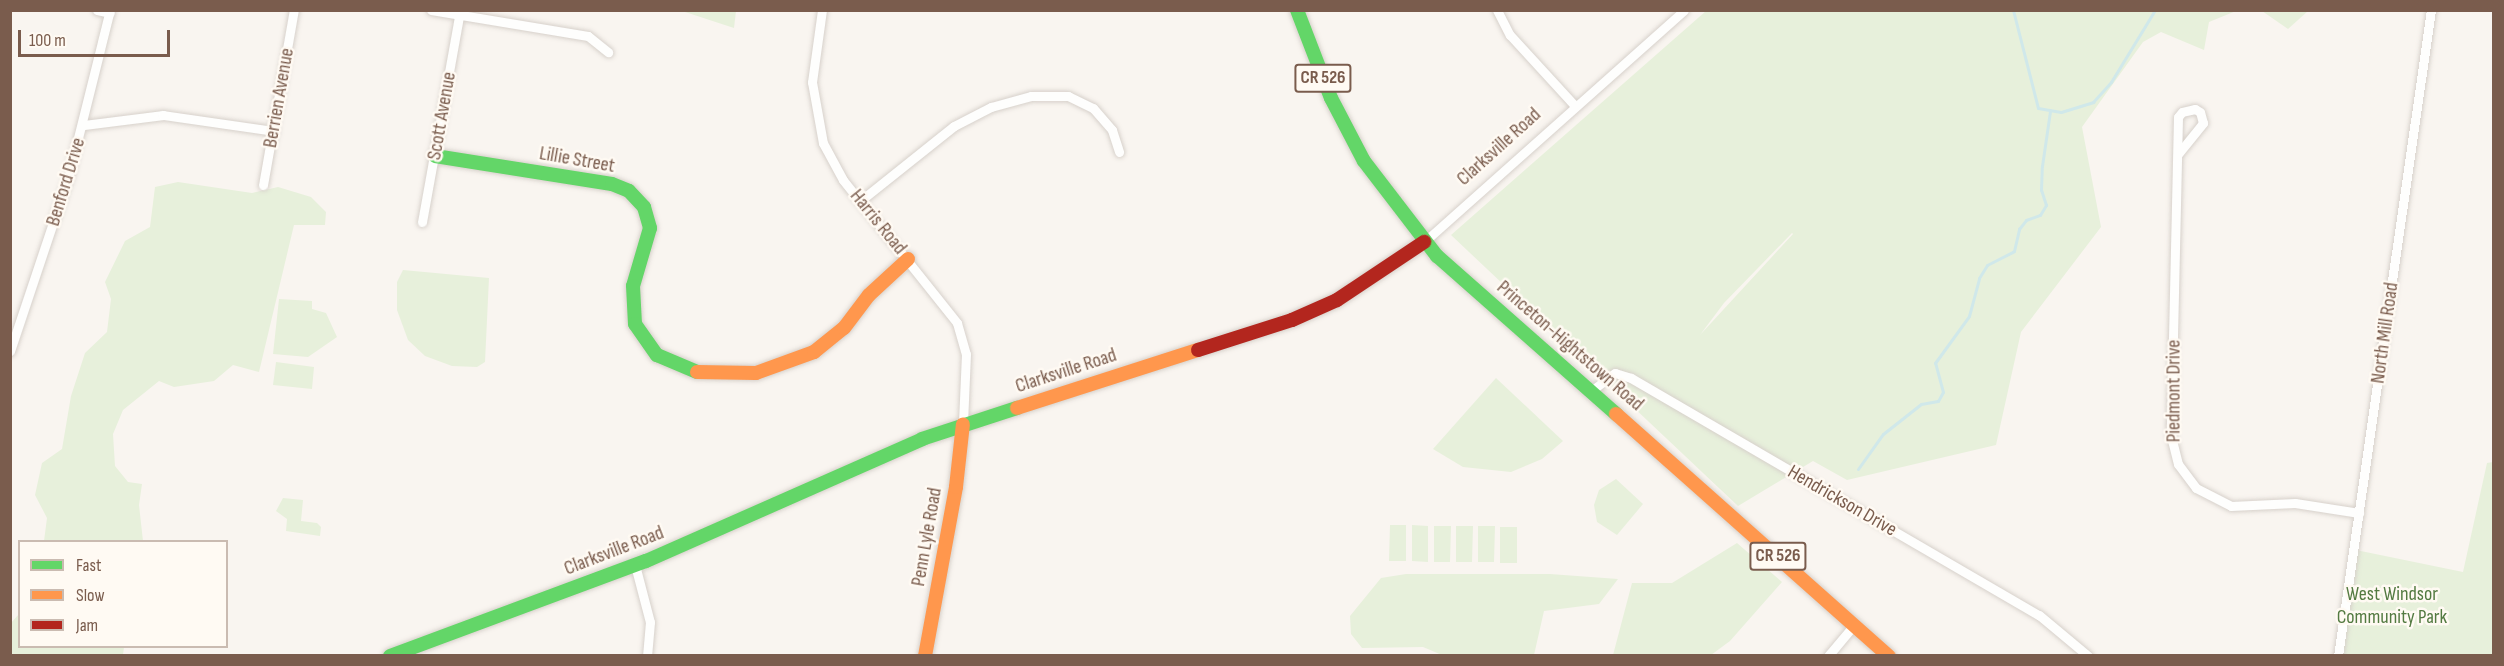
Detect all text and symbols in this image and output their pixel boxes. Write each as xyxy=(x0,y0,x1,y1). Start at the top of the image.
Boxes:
scale bar xyxy=(21,18,172,56)
text: 100 m xyxy=(29,30,66,51)
street label: Berrien Avenue xyxy=(258,46,300,150)
road number: CR 526 xyxy=(1293,63,1353,93)
street label: Scott Avenue xyxy=(422,70,462,162)
street label: Clarksville Road xyxy=(1452,103,1546,191)
street label: Benford Drive xyxy=(41,135,91,229)
street label: Lillie Street xyxy=(537,142,617,178)
street label: Harris Road xyxy=(845,185,911,259)
street label: Princeton-Hightstown Road xyxy=(1492,276,1648,416)
street label: North Mill Road xyxy=(2366,281,2404,385)
street label: Piedmont Drive xyxy=(2162,340,2186,442)
street label: Clarksville Road xyxy=(1012,343,1120,399)
street label: Hendrickson Drive xyxy=(1783,460,1901,542)
street label: Penn Lyle Road xyxy=(907,486,947,588)
street label: Clarksville Road xyxy=(561,521,667,581)
legend xyxy=(18,540,228,648)
road number: CR 526 xyxy=(1748,541,1808,571)
text: Fast xyxy=(76,555,101,576)
park label: West Windsor Community Park xyxy=(2337,583,2447,630)
text: Slow xyxy=(76,585,105,606)
text: Jam xyxy=(76,615,98,636)

